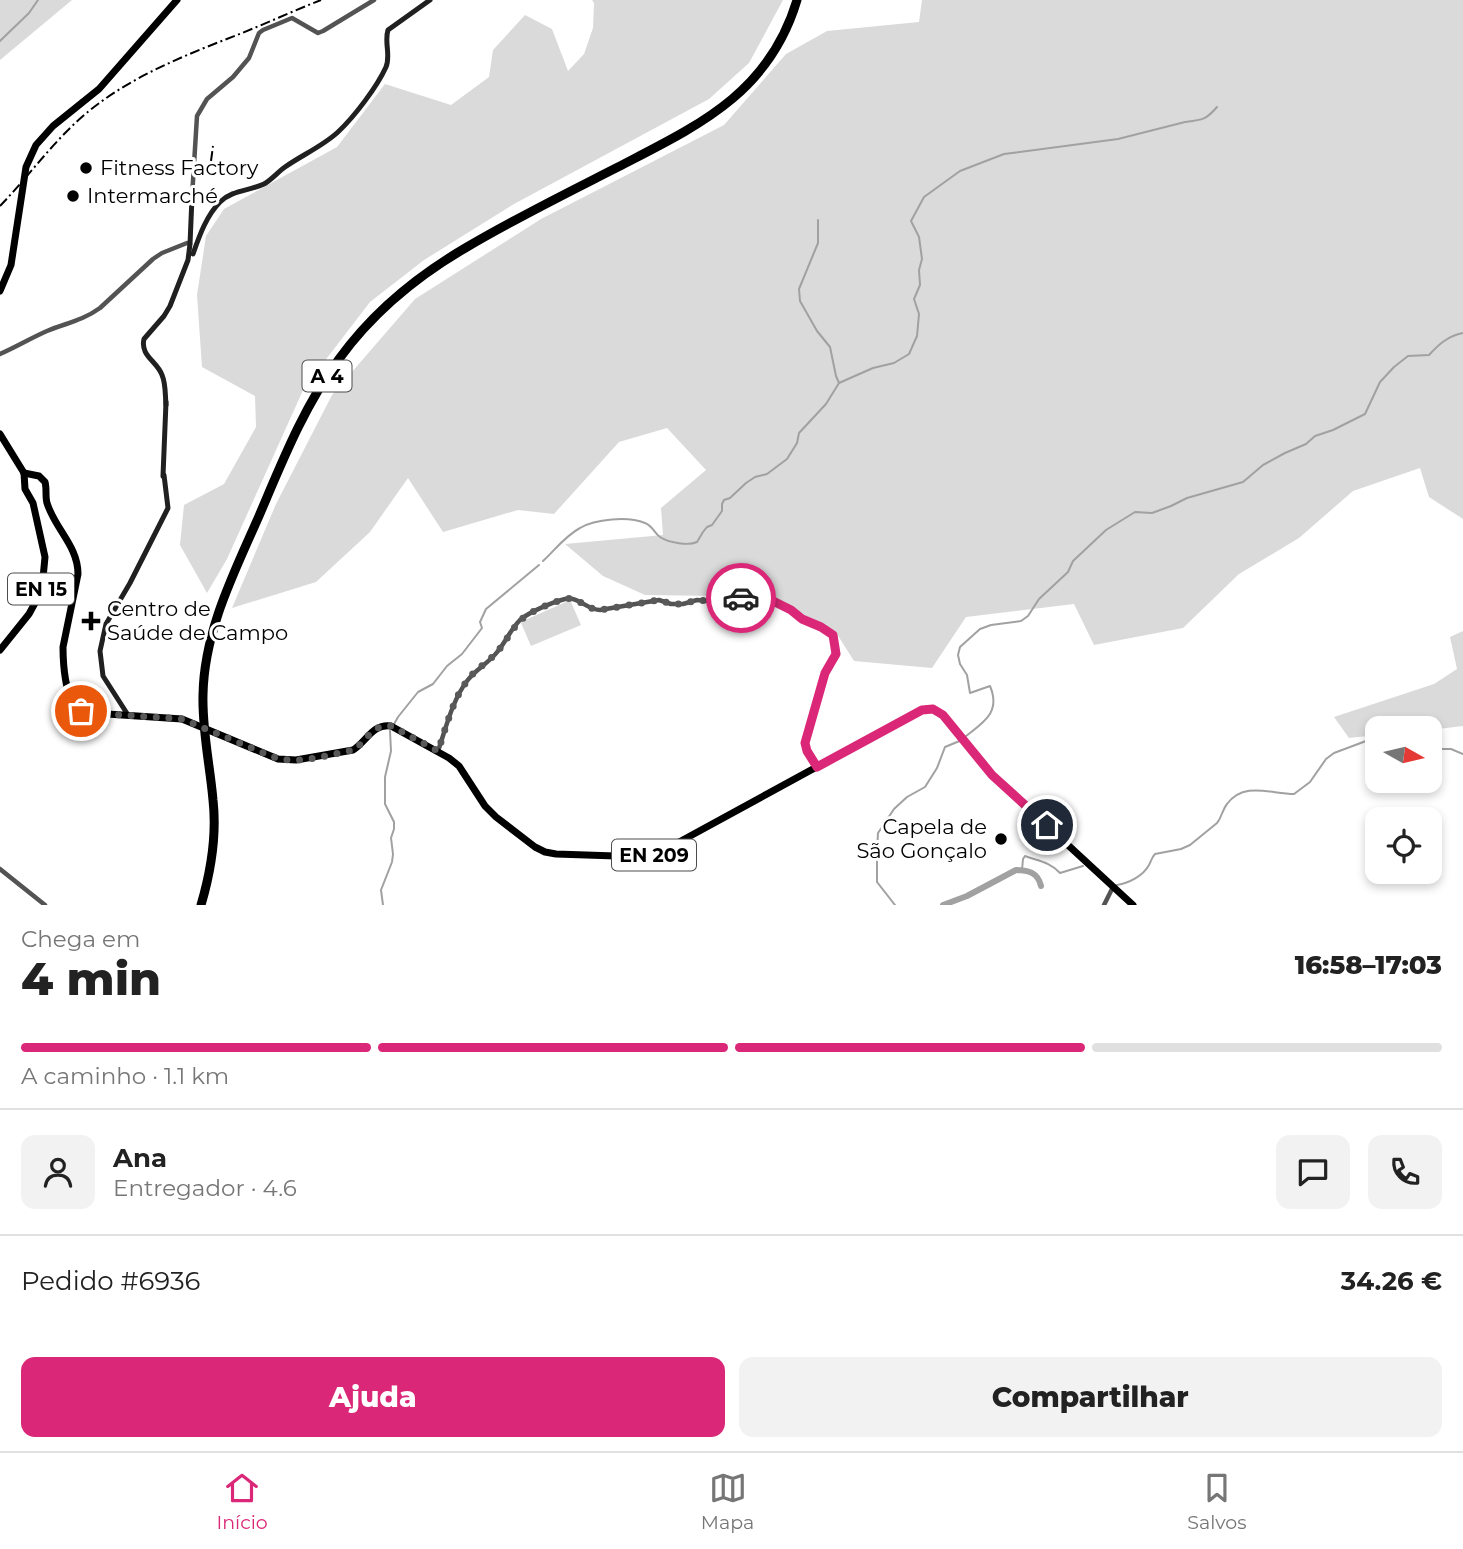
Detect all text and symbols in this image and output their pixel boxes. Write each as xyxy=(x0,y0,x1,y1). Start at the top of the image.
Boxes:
place label: Fitness Factory xyxy=(100,155,259,180)
marker: Fitness Factory xyxy=(78,160,94,176)
place label: Intermarché xyxy=(87,183,218,208)
marker: Intermarché xyxy=(65,188,81,204)
road number: A 4 xyxy=(302,360,352,392)
courier xyxy=(706,563,776,633)
road number: EN 15 xyxy=(8,574,74,604)
icon: car xyxy=(722,579,760,617)
place label: Centro de Saúde de Campo xyxy=(107,596,288,645)
marker: Centro de Saúde de Campo xyxy=(81,611,101,631)
pin xyxy=(51,681,111,741)
icon: bag xyxy=(62,692,100,730)
north arrow xyxy=(1365,716,1442,793)
map controls xyxy=(1365,716,1442,884)
pin xyxy=(1017,795,1077,855)
icon: home xyxy=(1028,806,1066,844)
button: locate xyxy=(1365,807,1442,884)
place label: Capela de São Gonçalo xyxy=(856,814,987,863)
marker: Capela de São Gonçalo xyxy=(993,831,1009,847)
road number: EN 209 xyxy=(612,840,696,870)
text: Chega em xyxy=(21,925,140,953)
text: 16:58–17:03 xyxy=(1295,949,1442,981)
text: 4 min xyxy=(21,950,161,1007)
text: A caminho · 1.1 km xyxy=(21,1062,229,1090)
button: person xyxy=(21,1135,95,1209)
button: chat xyxy=(1276,1135,1350,1209)
button: phone xyxy=(1368,1135,1442,1209)
text: Ana xyxy=(113,1142,167,1174)
text: Entregador · 4.6 xyxy=(113,1174,297,1202)
text: Pedido #6936 xyxy=(21,1265,200,1297)
text: 34.26 € xyxy=(1341,1265,1442,1297)
button: Ajuda xyxy=(21,1357,725,1437)
button: Compartilhar xyxy=(739,1357,1442,1437)
tab: Início xyxy=(217,1469,268,1534)
tab: Mapa xyxy=(701,1469,754,1534)
tab: Salvos xyxy=(1187,1469,1246,1534)

